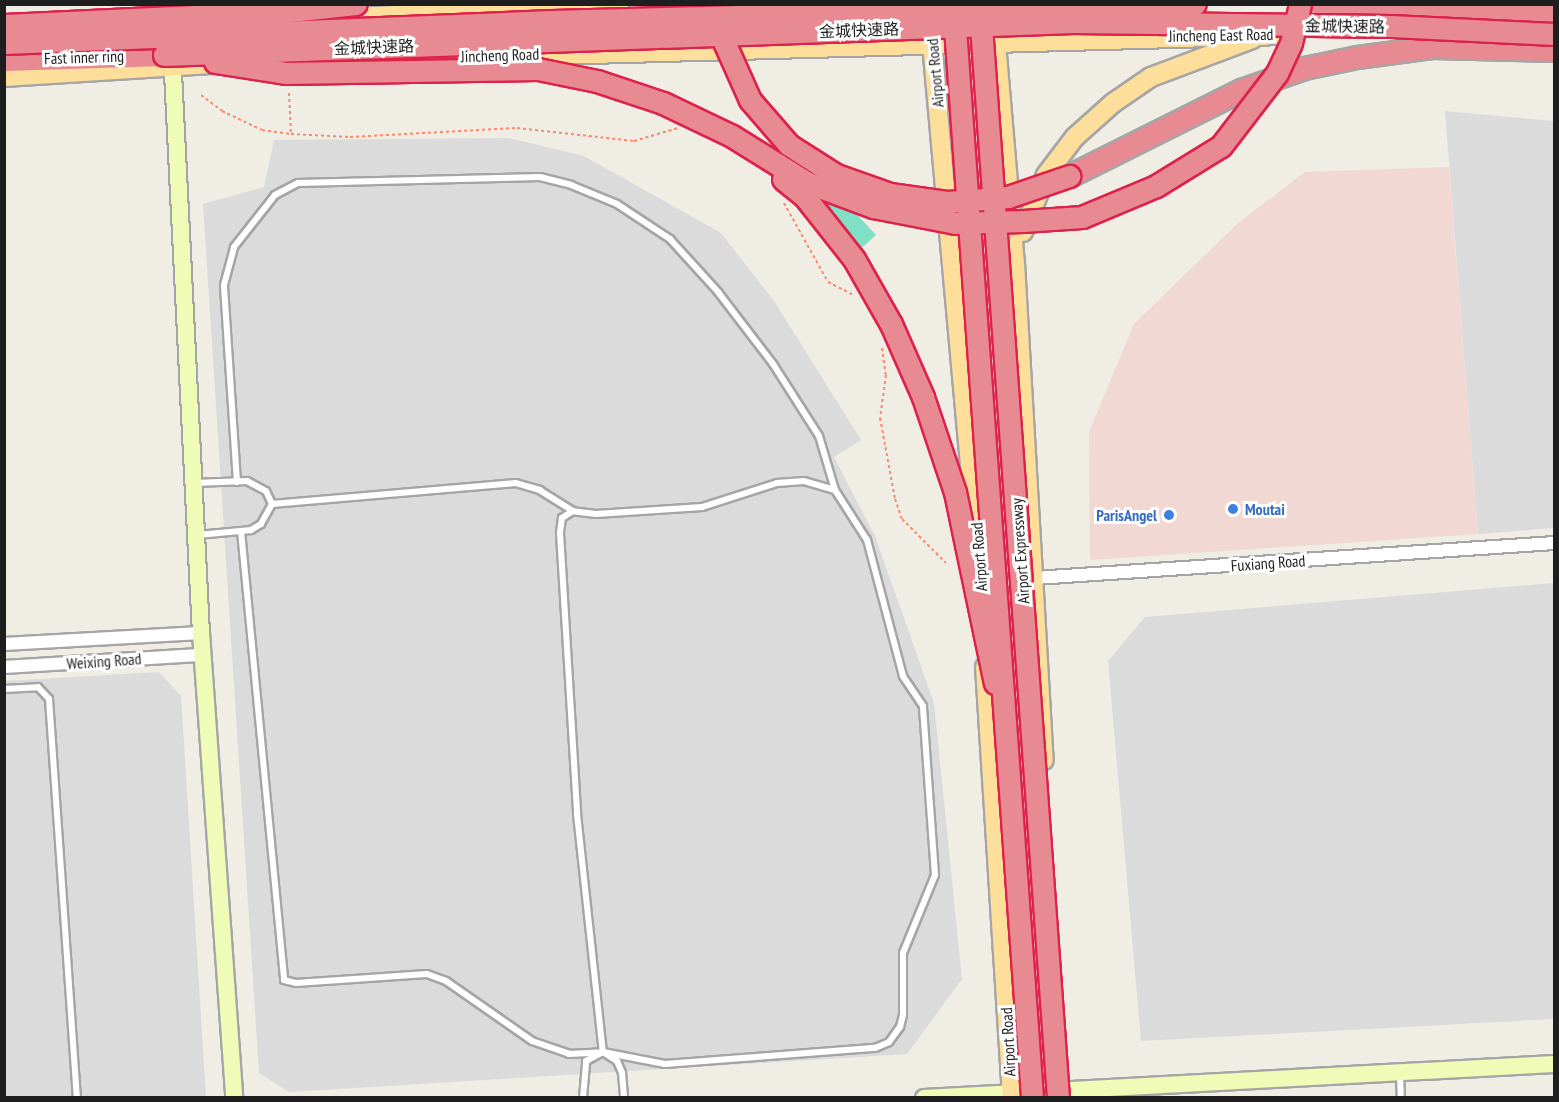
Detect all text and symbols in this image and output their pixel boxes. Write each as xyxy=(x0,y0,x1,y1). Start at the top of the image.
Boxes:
street label: 金城快速路 xyxy=(1305,16,1385,36)
street label: 金城快速路 xyxy=(819,19,899,41)
street label: Jincheng East Road xyxy=(1168,24,1274,46)
street label: 金城快速路 xyxy=(334,36,414,58)
street label: Airport Road xyxy=(922,38,948,108)
street label: Jincheng Road xyxy=(461,44,539,66)
street label: Fast inner ring xyxy=(44,46,124,68)
street label: Airport Expressway xyxy=(1007,497,1033,605)
place label: Moutai xyxy=(1245,499,1285,519)
marker: Moutai xyxy=(1226,502,1240,516)
place label: ParisAngel xyxy=(1096,505,1157,525)
marker: ParisAngel xyxy=(1162,508,1176,522)
street label: Airport Road xyxy=(967,522,991,592)
street label: Fuxiang Road xyxy=(1230,551,1306,575)
street label: Weixing Road xyxy=(66,649,142,673)
street label: Airport Road xyxy=(997,1007,1019,1077)

